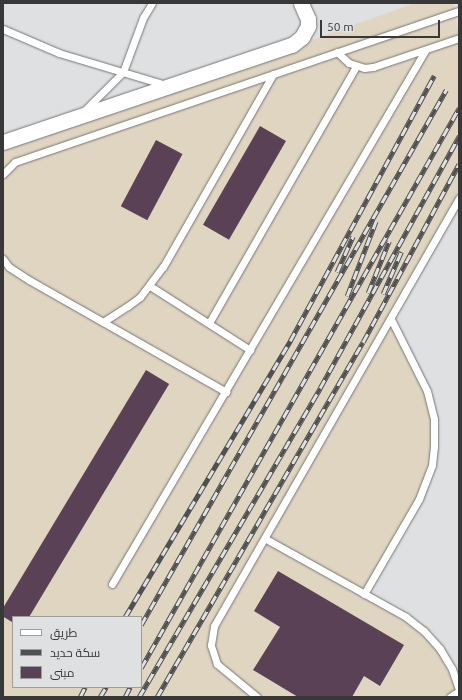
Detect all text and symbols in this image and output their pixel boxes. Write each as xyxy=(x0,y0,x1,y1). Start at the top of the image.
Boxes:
scale bar xyxy=(322,12,442,38)
text: 50 m xyxy=(327,20,354,33)
legend xyxy=(12,616,142,688)
text: طريق xyxy=(50,626,77,639)
text: سكة حديد xyxy=(50,646,100,659)
text: مبنى xyxy=(50,666,75,679)

